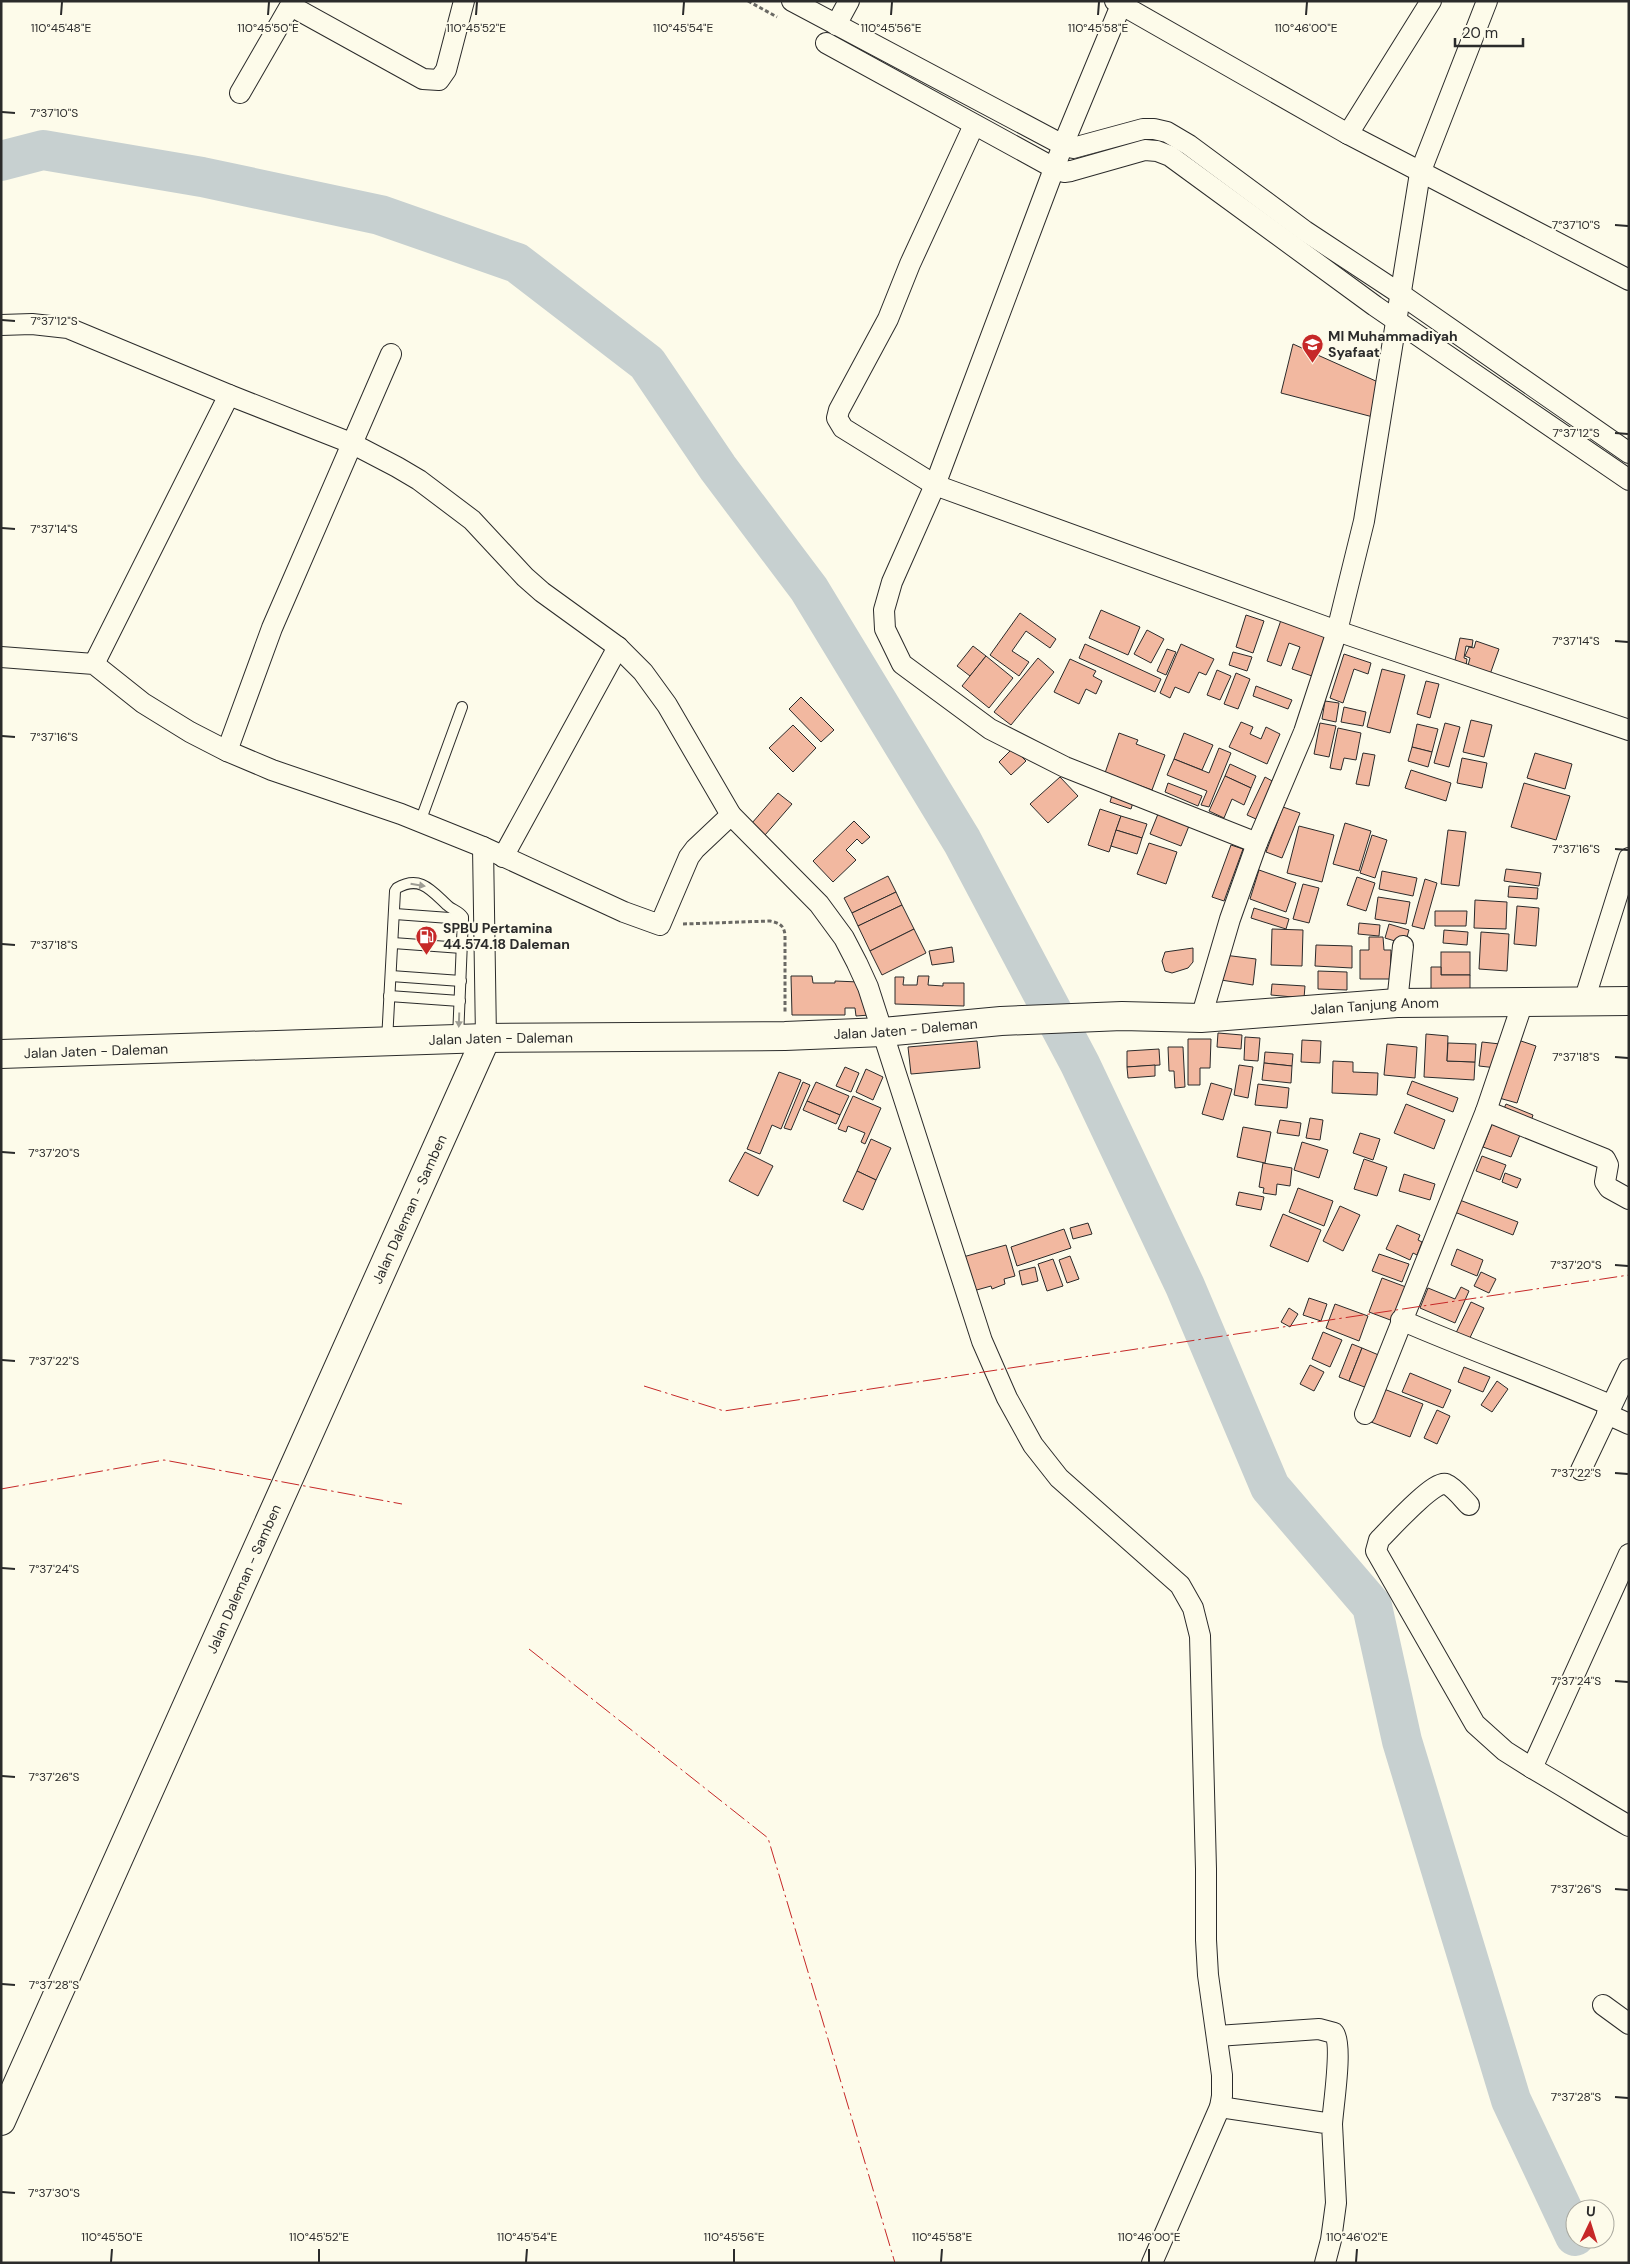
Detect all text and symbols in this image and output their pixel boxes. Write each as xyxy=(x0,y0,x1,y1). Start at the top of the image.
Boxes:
scale bar xyxy=(1455,15,1522,47)
text: 110°45'48"E xyxy=(31,20,91,36)
text: 110°45'50"E xyxy=(237,20,299,36)
text: 110°45'52"E xyxy=(446,20,506,36)
text: 110°45'54"E xyxy=(653,20,714,36)
text: 110°45'56"E xyxy=(861,20,922,36)
text: 110°45'58"E xyxy=(1068,20,1129,36)
text: 110°46'00"E xyxy=(1274,20,1338,36)
text: 20 m xyxy=(1462,23,1498,43)
text: 7°37'10"S xyxy=(30,105,78,121)
text: 7°37'10"S xyxy=(1552,217,1600,233)
text: 7°37'12"S xyxy=(30,313,78,329)
place label: MI Muhammadiyah Syafaat xyxy=(1328,327,1458,361)
school or university icon: MI Muhammadiyah Syafaat xyxy=(1300,332,1324,363)
text: 7°37'12"S xyxy=(1552,425,1600,441)
text: 7°37'14"S xyxy=(30,521,78,537)
text: 7°37'14"S xyxy=(1552,633,1600,649)
text: 7°37'16"S xyxy=(30,729,78,745)
text: 7°37'16"S xyxy=(1552,841,1600,857)
one-way arrow xyxy=(410,881,426,889)
place label: SPBU Pertamina 44.574.18 Daleman xyxy=(443,919,570,953)
fuel station icon: SPBU Pertamina 44.574.18 Daleman xyxy=(415,924,439,955)
text: 7°37'18"S xyxy=(30,937,78,953)
street label: Jalan Tanjung Anom xyxy=(1310,994,1439,1019)
one-way arrow xyxy=(454,1012,462,1028)
street label: Jalan Jaten - Daleman xyxy=(833,1014,978,1043)
street label: Jalan Jaten - Daleman xyxy=(428,1028,573,1049)
street label: Jalan Jaten - Daleman xyxy=(23,1039,168,1062)
text: 7°37'18"S xyxy=(1552,1049,1600,1065)
street label: Jalan Daleman - Samben xyxy=(368,1132,451,1287)
text: 7°37'20"S xyxy=(28,1145,80,1161)
text: 7°37'20"S xyxy=(1550,1257,1602,1273)
text: 7°37'22"S xyxy=(29,1353,79,1369)
text: 7°37'22"S xyxy=(1551,1465,1601,1481)
street label: Jalan Daleman - Samben xyxy=(203,1501,285,1656)
text: 7°37'24"S xyxy=(29,1561,79,1577)
text: 7°37'24"S xyxy=(1551,1673,1601,1689)
text: 7°37'26"S xyxy=(29,1769,80,1785)
text: 7°37'26"S xyxy=(1551,1881,1602,1897)
text: 7°37'28"S xyxy=(29,1977,79,1993)
text: 7°37'28"S xyxy=(1551,2089,1601,2105)
text: 7°37'30"S xyxy=(28,2185,80,2201)
north arrow xyxy=(1565,2199,1615,2249)
text: U xyxy=(1585,2202,1596,2220)
text: 110°45'50"E xyxy=(81,2229,143,2245)
text: 110°45'52"E xyxy=(289,2229,349,2245)
text: 110°45'54"E xyxy=(497,2229,558,2245)
text: 110°45'56"E xyxy=(704,2229,765,2245)
text: 110°45'58"E xyxy=(912,2229,973,2245)
text: 110°46'00"E xyxy=(1117,2229,1181,2245)
text: 110°46'02"E xyxy=(1326,2229,1388,2245)

